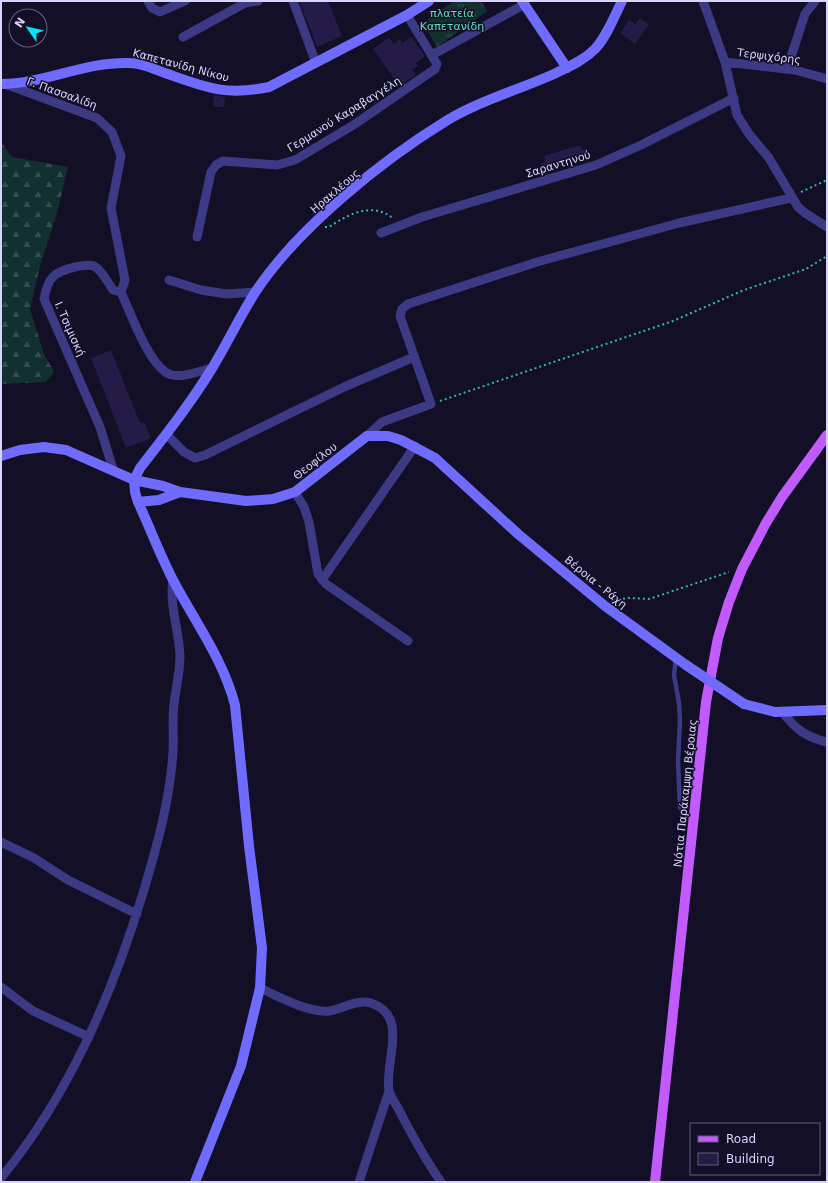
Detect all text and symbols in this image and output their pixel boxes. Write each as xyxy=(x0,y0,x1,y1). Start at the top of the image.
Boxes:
park label: πλατεία Καπετανίδη xyxy=(420,7,484,33)
north arrow xyxy=(8,8,48,48)
text: N xyxy=(12,15,28,30)
street label: Καπετανίδη Νίκου xyxy=(131,46,231,85)
street label: Τερψιχόρης xyxy=(735,46,802,67)
street label: Γερμανού Καραβαγγέλη xyxy=(285,74,403,155)
street label: Γ. Πασσαλίδη xyxy=(25,75,99,112)
street label: Σαραντηνού xyxy=(524,148,592,181)
street label: Ηρακλέους xyxy=(308,166,363,216)
street label: Ι. Τσιμισκή xyxy=(52,300,87,359)
street label: Θεοφίλου xyxy=(291,440,340,482)
street label: Βέροια - Ράχη xyxy=(562,553,629,611)
street label: Νότια Παράκαμψη Βέροιας xyxy=(671,718,700,868)
legend xyxy=(690,1123,820,1175)
text: Road xyxy=(726,1132,756,1146)
text: Building xyxy=(726,1152,775,1166)

